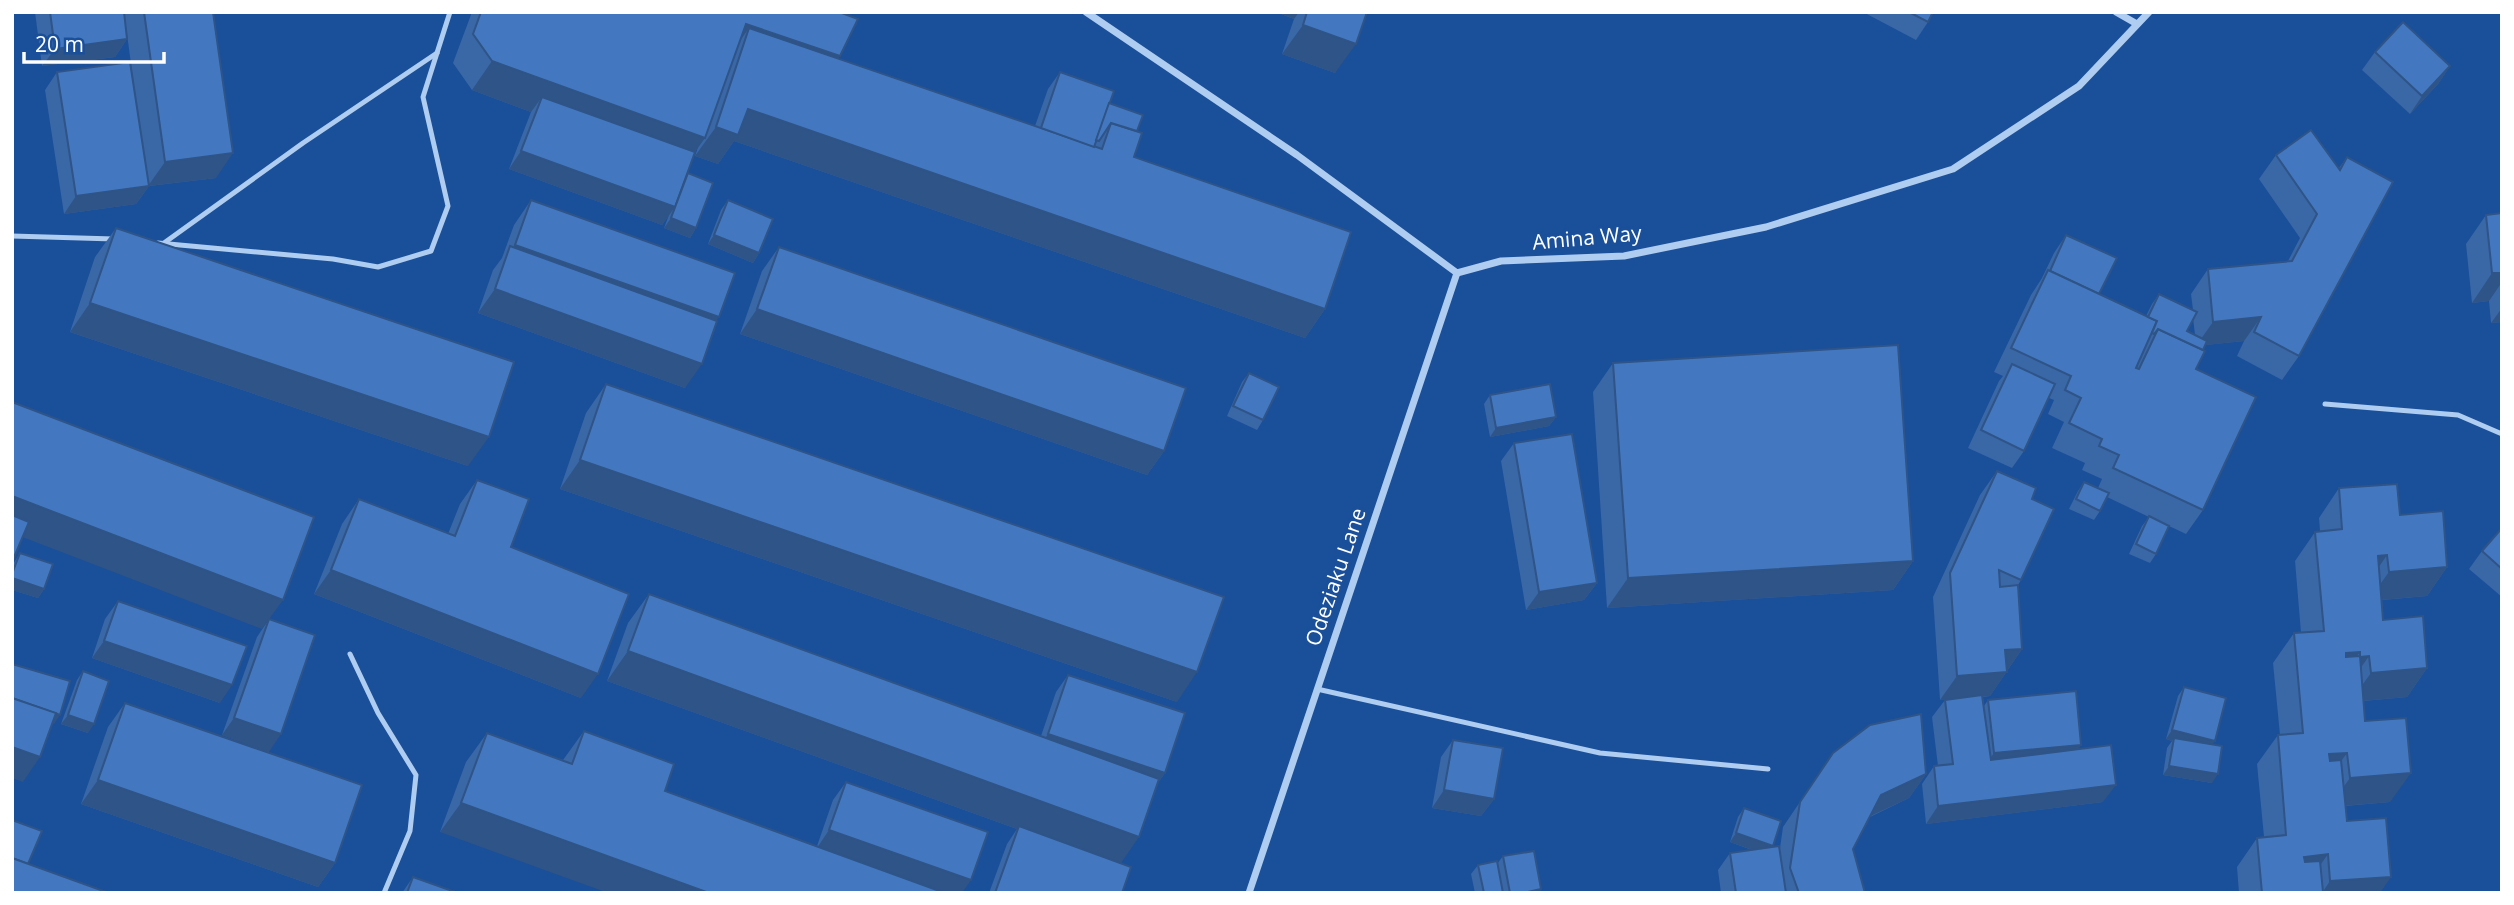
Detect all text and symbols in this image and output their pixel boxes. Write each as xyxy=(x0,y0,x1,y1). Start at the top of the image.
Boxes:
scale bar xyxy=(24,21,164,65)
text: 20 m xyxy=(35,30,84,58)
street label: Amina Way xyxy=(1531,218,1643,256)
street label: Odeziaku Lane xyxy=(1298,504,1372,650)

